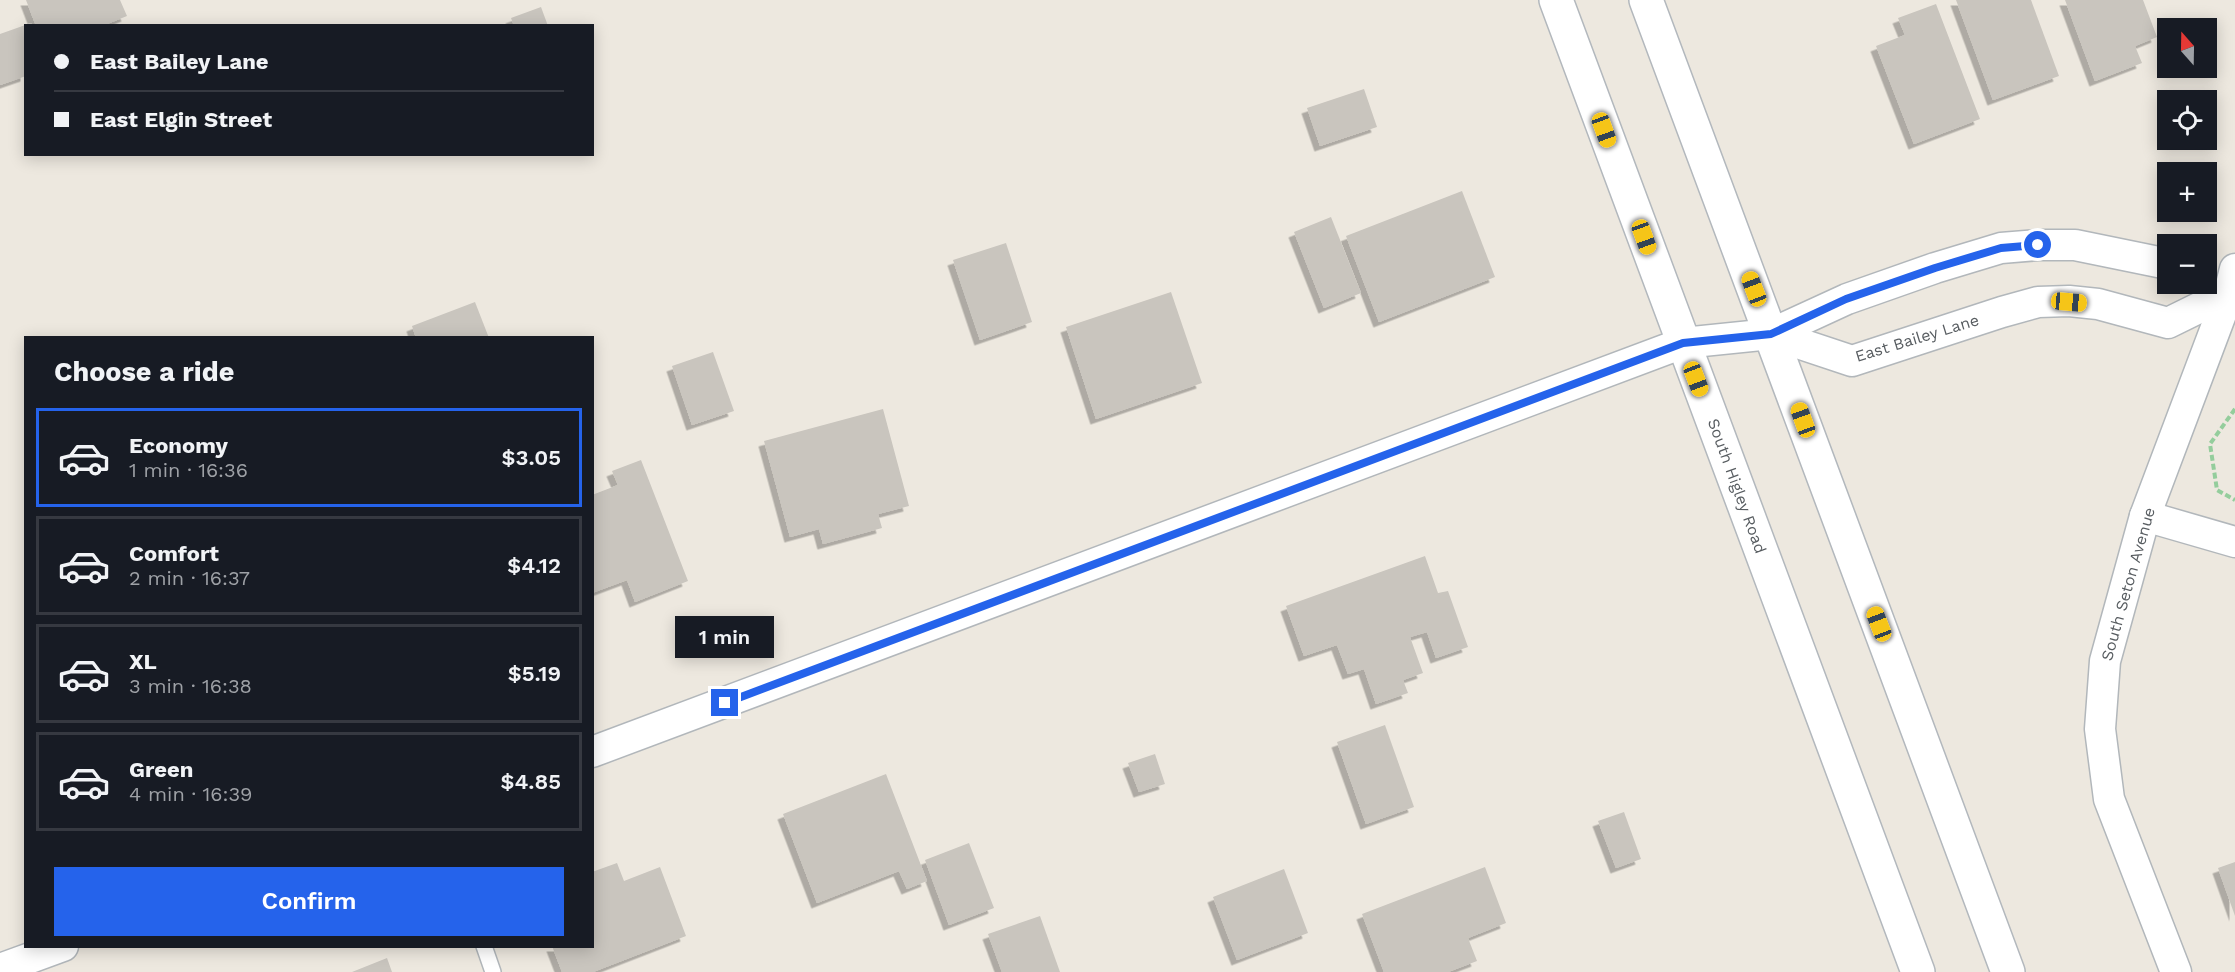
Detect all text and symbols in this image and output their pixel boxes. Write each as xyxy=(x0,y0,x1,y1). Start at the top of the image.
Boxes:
north arrow xyxy=(2157,18,2217,78)
map controls xyxy=(2157,18,2217,294)
text: East Bailey Lane xyxy=(90,49,269,74)
button: locate xyxy=(2157,90,2217,150)
text: East Elgin Street xyxy=(90,107,272,132)
car xyxy=(1589,110,1619,150)
button: + xyxy=(2157,162,2217,222)
car xyxy=(1629,217,1659,257)
route start xyxy=(2024,231,2051,258)
button: − xyxy=(2157,234,2217,294)
car xyxy=(1739,269,1769,309)
car xyxy=(2050,291,2088,313)
street label: East Bailey Lane xyxy=(1853,310,1981,366)
text: Choose a ride xyxy=(54,356,234,388)
car xyxy=(1681,359,1711,399)
car xyxy=(1788,400,1818,440)
street label: South Higley Road xyxy=(1704,416,1770,556)
icon: car xyxy=(57,431,111,485)
text: Economy xyxy=(129,433,228,458)
text: $3.05 xyxy=(502,445,561,470)
text: 1 min · 16:36 xyxy=(129,458,248,482)
street label: South Seton Avenue xyxy=(2097,505,2159,663)
icon: car xyxy=(57,539,111,593)
text: Comfort xyxy=(129,541,219,566)
text: $4.12 xyxy=(507,553,561,578)
text: 2 min · 16:37 xyxy=(129,566,250,590)
car xyxy=(1864,604,1894,644)
callout: 1 min xyxy=(676,616,774,658)
text: 1 min xyxy=(699,625,750,649)
icon: car xyxy=(57,647,111,701)
text: XL xyxy=(129,649,157,674)
text: $5.19 xyxy=(508,661,561,686)
text: 3 min · 16:38 xyxy=(129,674,252,698)
route end xyxy=(711,689,738,716)
icon: car xyxy=(57,755,111,809)
text: Green xyxy=(129,757,193,782)
text: $4.85 xyxy=(501,769,561,794)
text: 4 min · 16:39 xyxy=(129,782,252,806)
button: Confirm xyxy=(54,867,564,936)

